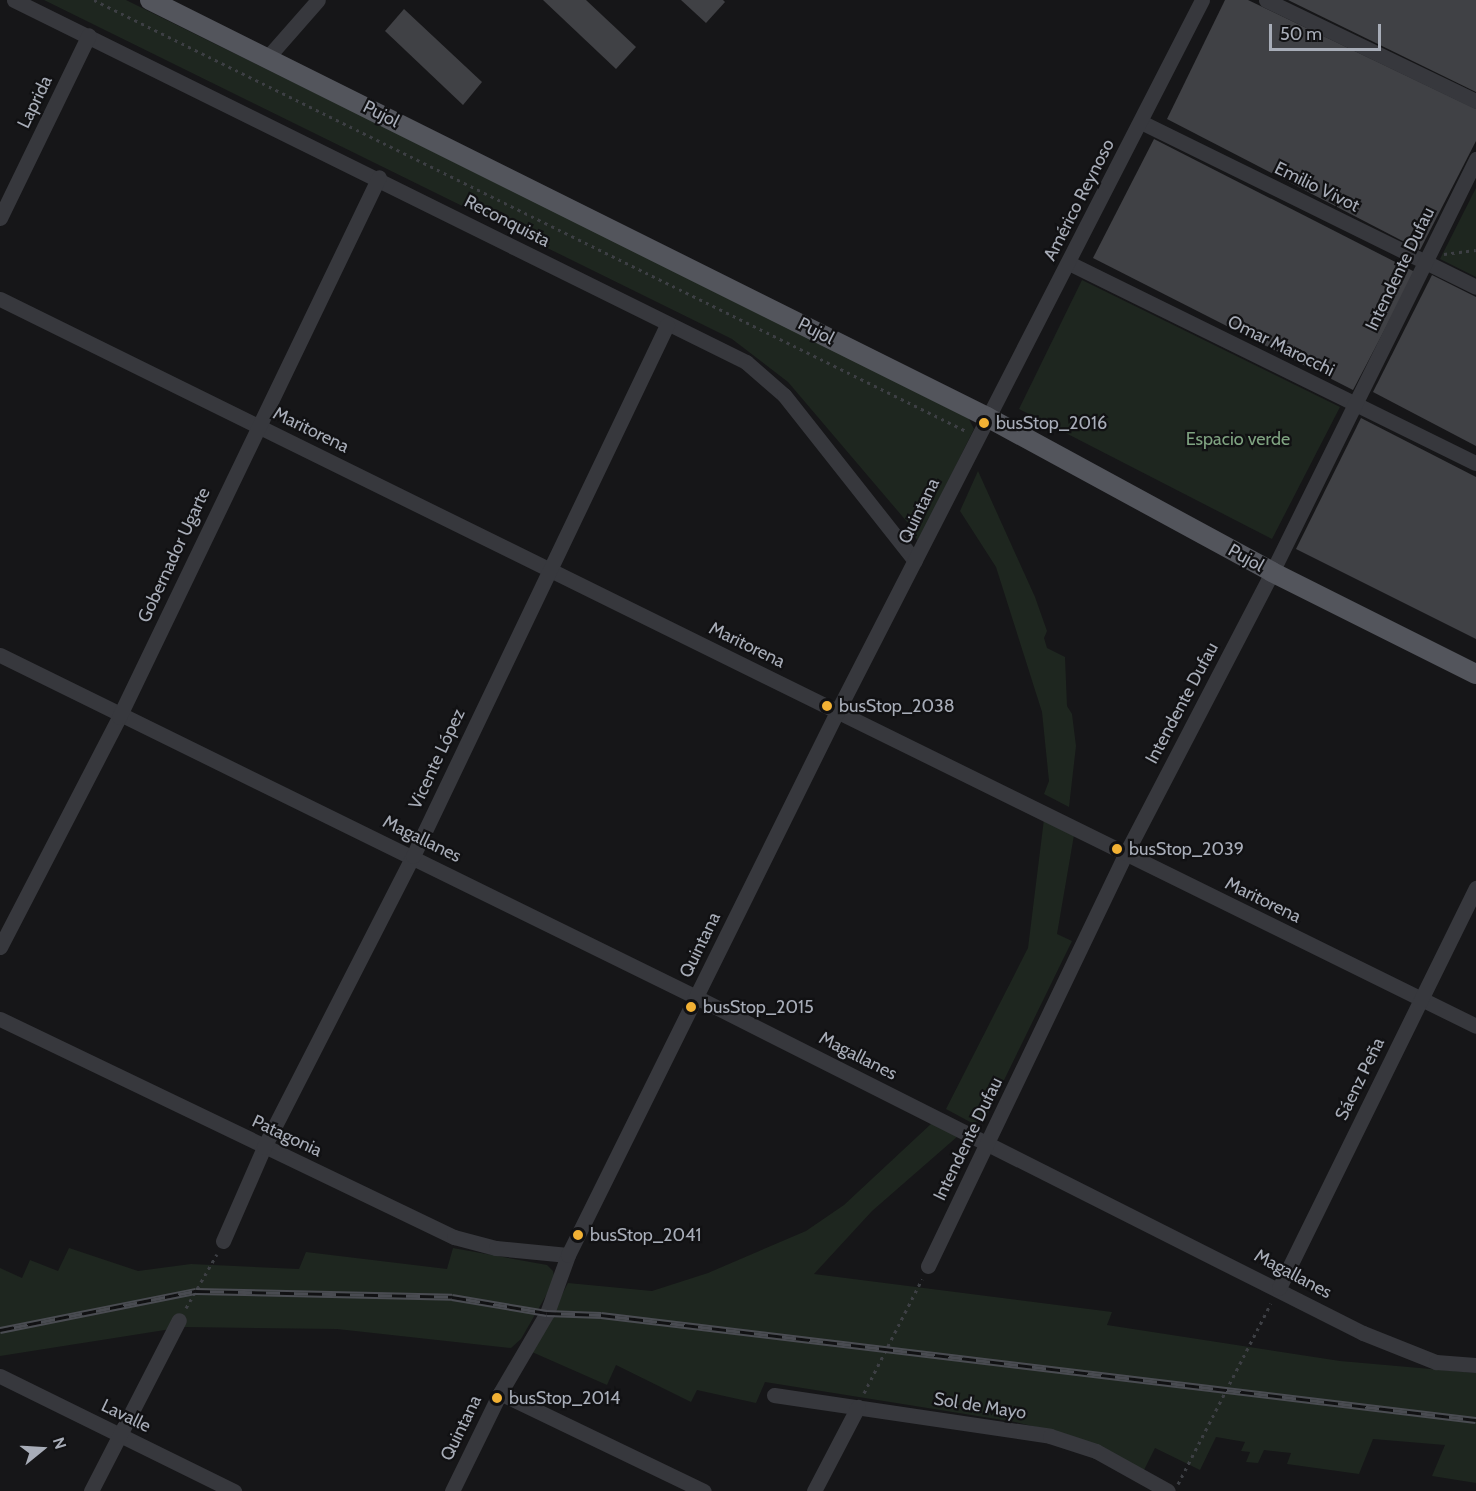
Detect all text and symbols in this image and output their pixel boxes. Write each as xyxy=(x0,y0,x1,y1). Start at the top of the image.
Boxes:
scale bar xyxy=(1272,12,1384,50)
text: 50 m xyxy=(1280,23,1322,45)
street label: Laprida xyxy=(13,72,57,132)
street label: Pujol xyxy=(359,96,403,132)
street label: Américo Reynoso xyxy=(1039,136,1119,264)
street label: Emilio Vivot xyxy=(1271,157,1363,217)
street label: Reconquista xyxy=(461,190,553,252)
street label: Intendente Dufau xyxy=(1361,204,1439,334)
street label: Omar Marocchi xyxy=(1224,311,1338,381)
street label: Pujol xyxy=(794,313,838,349)
street label: Maritorena xyxy=(269,402,353,458)
place label: busStop_2016 xyxy=(996,412,1107,434)
marker: busStop_2016 xyxy=(977,416,991,430)
park label: Espacio verde xyxy=(1186,428,1290,450)
street label: Quintana xyxy=(894,475,944,547)
street label: Gobernador Ugarte xyxy=(133,484,215,626)
street label: Pujol xyxy=(1224,539,1268,577)
street label: Maritorena xyxy=(705,617,789,673)
street label: Intendente Dufau xyxy=(1141,639,1223,767)
place label: busStop_2038 xyxy=(839,695,955,717)
marker: busStop_2038 xyxy=(820,699,834,713)
street label: Vicente López xyxy=(404,705,470,813)
street label: Magallanes xyxy=(379,811,465,867)
place label: busStop_2039 xyxy=(1129,838,1244,860)
marker: busStop_2039 xyxy=(1110,842,1124,856)
street label: Maritorena xyxy=(1221,872,1305,928)
street label: Quintana xyxy=(675,909,725,981)
place label: busStop_2015 xyxy=(703,996,814,1018)
marker: busStop_2015 xyxy=(684,1000,698,1014)
street label: Magallanes xyxy=(815,1027,901,1085)
street label: Sáenz Peña xyxy=(1331,1034,1389,1124)
street label: Intendente Dufau xyxy=(929,1074,1007,1204)
street label: Patagonia xyxy=(249,1110,325,1162)
place label: busStop_2041 xyxy=(590,1224,701,1246)
marker: busStop_2041 xyxy=(571,1228,585,1242)
street label: Magallanes xyxy=(1251,1245,1335,1303)
place label: busStop_2014 xyxy=(509,1387,620,1409)
street label: Sol de Mayo xyxy=(932,1388,1028,1424)
marker: busStop_2014 xyxy=(490,1391,504,1405)
street label: Quintana xyxy=(436,1392,486,1464)
street label: Lavalle xyxy=(98,1395,154,1437)
north arrow xyxy=(12,1419,72,1479)
text: N xyxy=(49,1435,70,1452)

